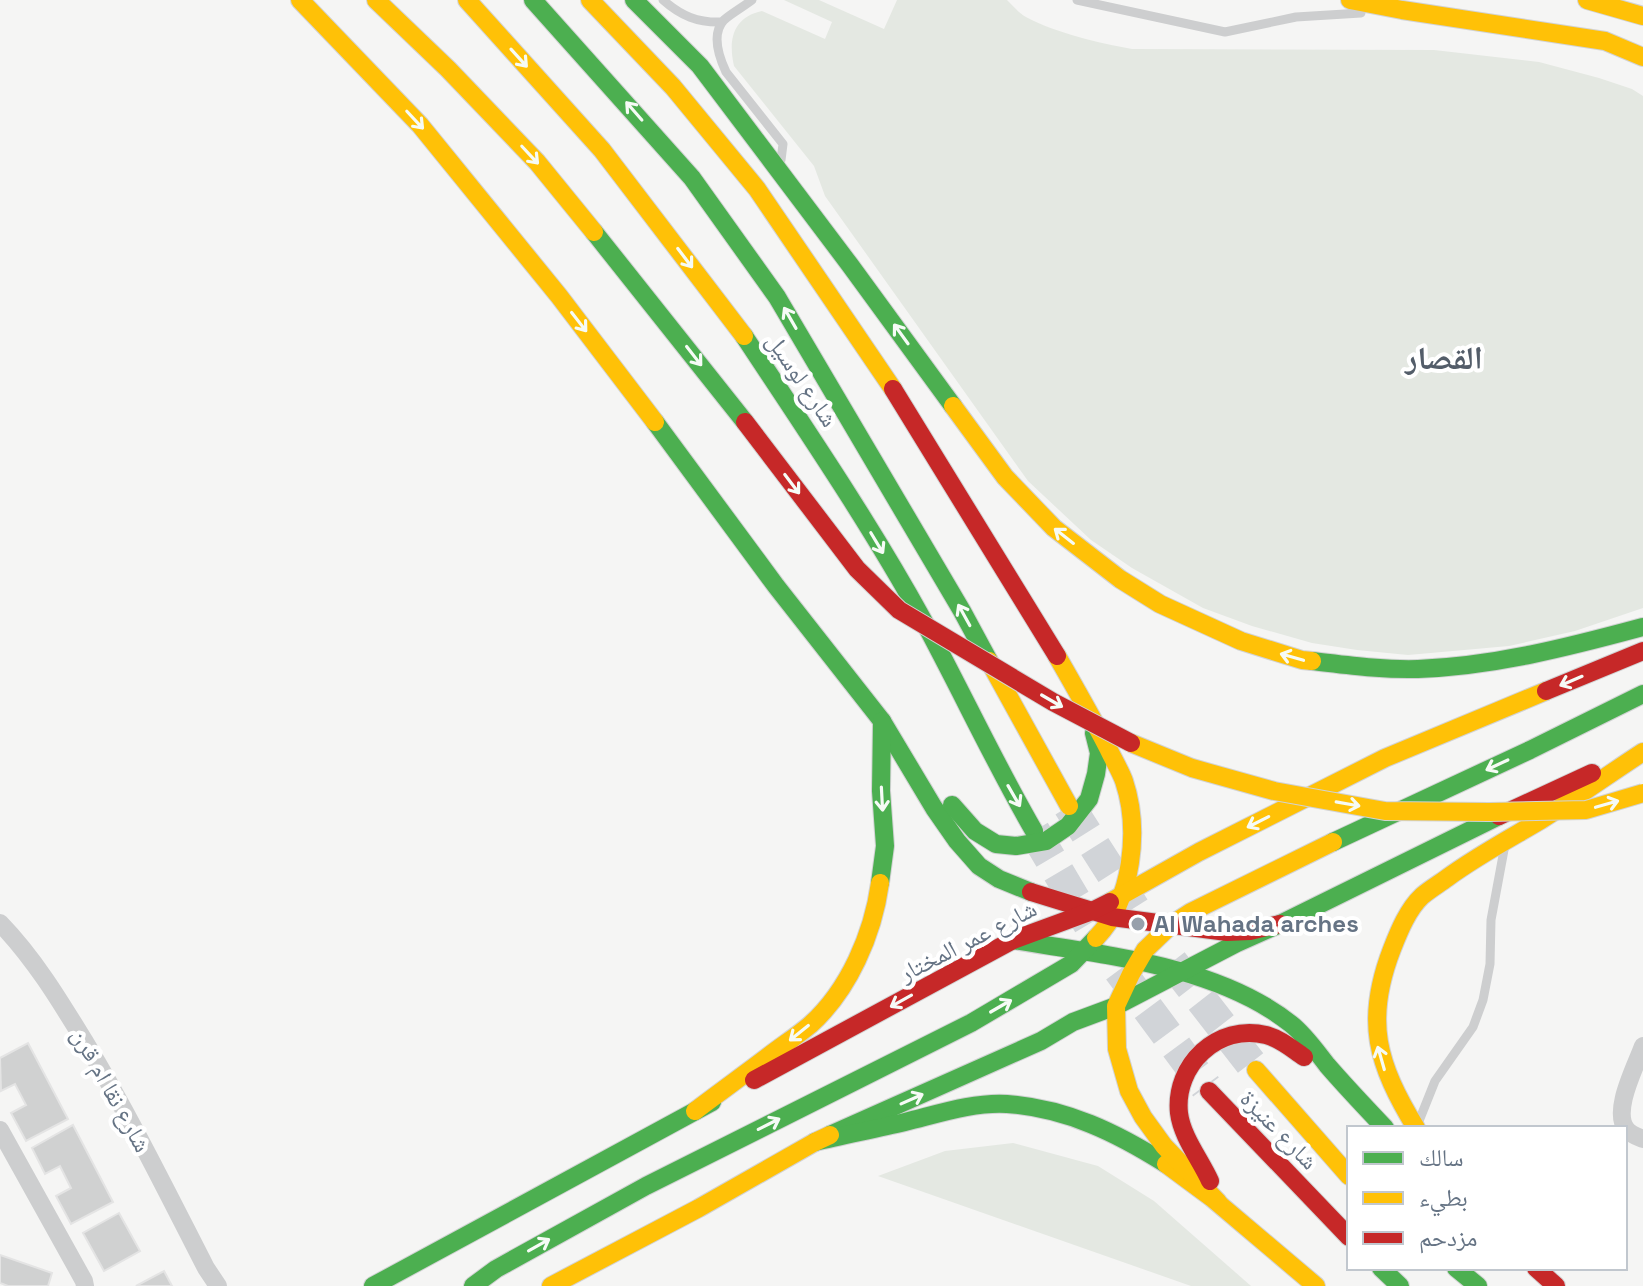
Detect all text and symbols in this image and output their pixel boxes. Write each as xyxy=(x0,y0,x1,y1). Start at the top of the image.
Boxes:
one-way arrow xyxy=(510,48,529,68)
one-way arrow xyxy=(625,101,643,121)
one-way arrow xyxy=(405,110,424,130)
one-way arrow xyxy=(520,144,539,164)
one-way arrow xyxy=(676,247,693,268)
one-way arrow xyxy=(782,307,798,330)
one-way arrow xyxy=(570,311,587,332)
one-way arrow xyxy=(892,324,909,346)
street label: شارع لوسيل xyxy=(760,327,845,433)
district label: القصار xyxy=(1403,338,1483,378)
one-way arrow xyxy=(685,345,703,366)
one-way arrow xyxy=(783,473,800,494)
one-way arrow xyxy=(1054,527,1075,544)
one-way arrow xyxy=(870,531,886,554)
one-way arrow xyxy=(956,604,972,627)
one-way arrow xyxy=(1279,648,1305,663)
one-way arrow xyxy=(1559,674,1584,689)
one-way arrow xyxy=(1040,693,1063,709)
one-way arrow xyxy=(1486,758,1510,773)
one-way arrow xyxy=(1007,784,1022,808)
one-way arrow xyxy=(875,785,890,812)
one-way arrow xyxy=(1593,796,1619,811)
one-way arrow xyxy=(1335,798,1360,813)
one-way arrow xyxy=(1246,815,1270,831)
street label: شارع عمر المختار xyxy=(893,893,1042,989)
place label: Al Wahada arches xyxy=(1154,908,1359,939)
marker: Al Wahada arches xyxy=(1129,915,1147,933)
one-way arrow xyxy=(890,994,913,1010)
one-way arrow xyxy=(989,998,1012,1014)
street label: شارع نقا ام قرن xyxy=(64,1022,158,1158)
one-way arrow xyxy=(789,1025,810,1042)
one-way arrow xyxy=(1373,1046,1388,1072)
street label: شارع عنيزة xyxy=(1234,1083,1325,1176)
one-way arrow xyxy=(899,1090,924,1105)
one-way arrow xyxy=(757,1116,781,1131)
legend xyxy=(1347,1126,1627,1270)
text: سالك xyxy=(1419,1142,1464,1173)
text: بطيء xyxy=(1419,1182,1468,1217)
text: مزدحم xyxy=(1419,1222,1478,1254)
one-way arrow xyxy=(527,1237,550,1253)

